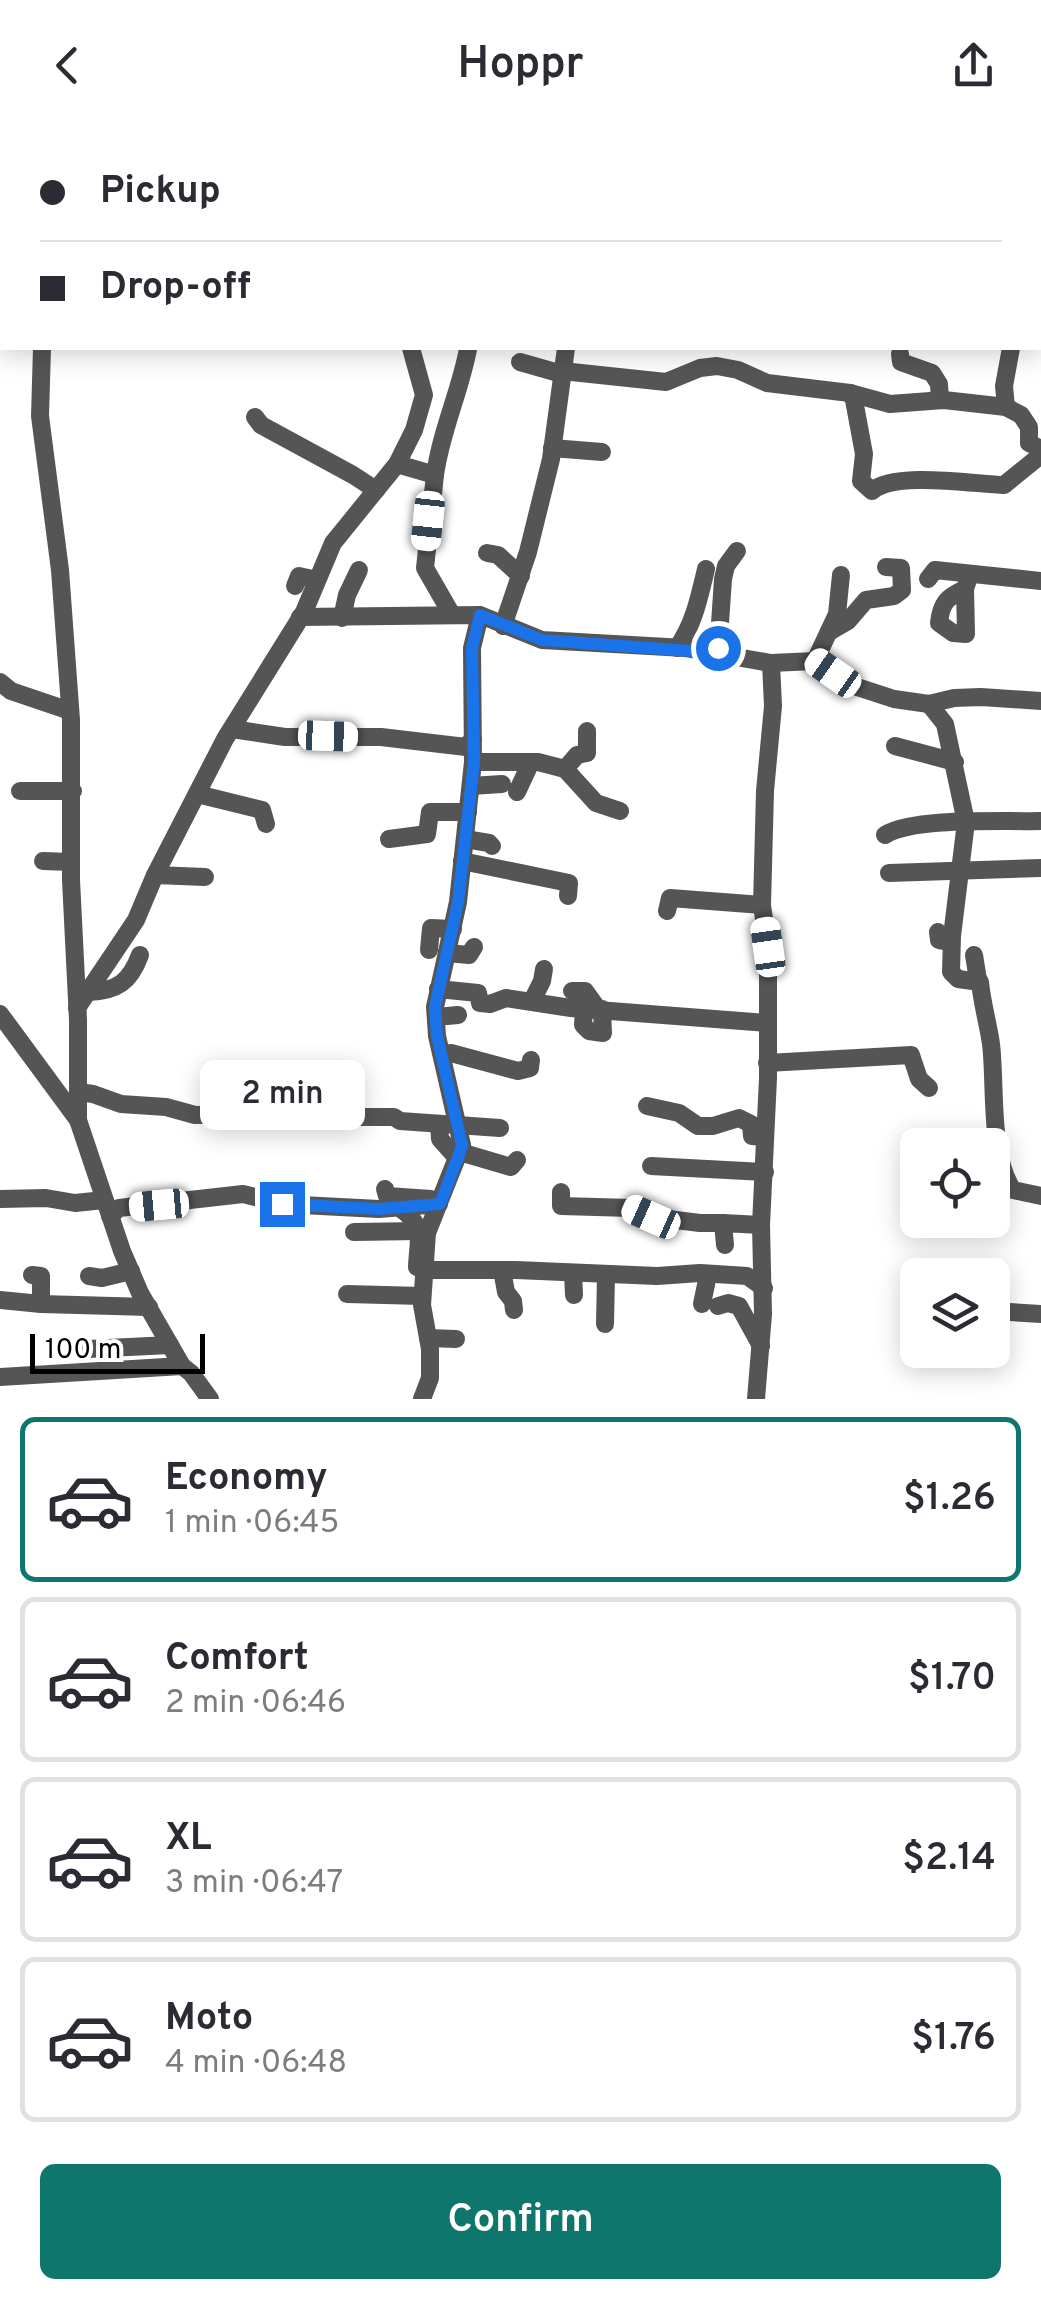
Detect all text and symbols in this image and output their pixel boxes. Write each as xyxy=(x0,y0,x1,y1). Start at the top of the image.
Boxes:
text: Hoppr xyxy=(457,37,584,94)
icon: back xyxy=(40,38,95,93)
icon: share xyxy=(946,38,1001,93)
text: Pickup xyxy=(100,168,221,217)
text: Drop-off xyxy=(100,264,251,313)
car xyxy=(410,490,446,552)
route start xyxy=(696,626,741,671)
car xyxy=(800,644,866,702)
car xyxy=(297,720,359,752)
car xyxy=(749,915,787,979)
callout: 2 min xyxy=(200,1059,364,1129)
text: 2 min xyxy=(241,1075,324,1115)
map controls xyxy=(900,1128,1010,1368)
button: locate xyxy=(900,1128,1010,1238)
route end xyxy=(260,1182,305,1227)
car xyxy=(128,1187,190,1223)
car xyxy=(617,1191,685,1243)
button: layers xyxy=(900,1258,1010,1368)
scale bar xyxy=(30,1329,205,1374)
text: 100 m xyxy=(45,1333,121,1369)
icon: car xyxy=(45,1455,135,1545)
text: Economy xyxy=(165,1455,327,1504)
text: $1.26 xyxy=(903,1475,996,1524)
text: 1 min · 06:45 xyxy=(165,1504,339,1544)
icon: car xyxy=(45,1635,135,1725)
text: Comfort xyxy=(165,1635,309,1684)
text: $1.70 xyxy=(908,1655,996,1704)
text: 2 min · 06:46 xyxy=(165,1684,346,1724)
icon: car xyxy=(45,1815,135,1905)
text: XL xyxy=(165,1815,212,1864)
text: $2.14 xyxy=(902,1835,996,1884)
text: 3 min · 06:47 xyxy=(165,1864,343,1904)
icon: car xyxy=(45,1995,135,2085)
text: Moto xyxy=(165,1995,253,2044)
text: $1.76 xyxy=(911,2015,996,2064)
text: 4 min · 06:48 xyxy=(165,2044,347,2084)
button: Confirm xyxy=(40,2164,1001,2279)

